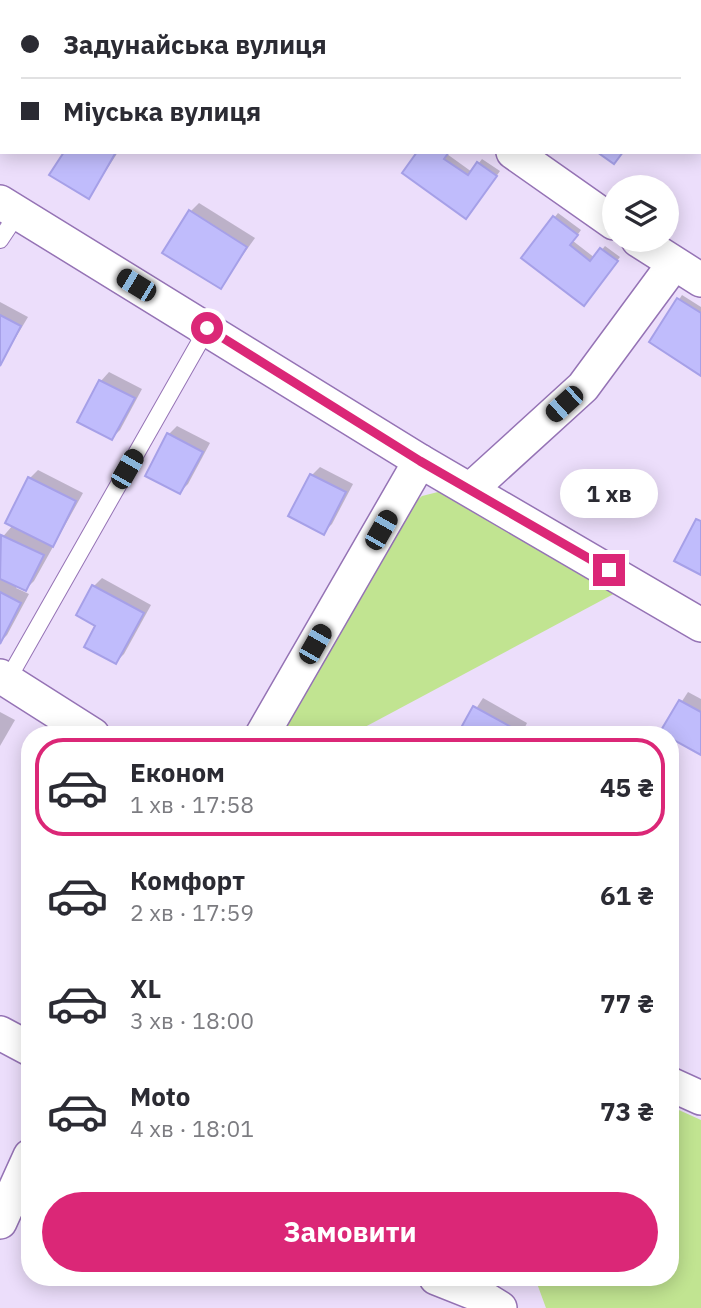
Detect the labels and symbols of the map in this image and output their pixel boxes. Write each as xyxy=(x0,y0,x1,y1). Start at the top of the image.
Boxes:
car xyxy=(113,265,160,305)
route start xyxy=(191,312,223,344)
car xyxy=(542,382,587,426)
car xyxy=(108,446,147,492)
callout: 1 хв xyxy=(560,468,658,518)
car xyxy=(362,507,401,553)
route end xyxy=(593,554,625,586)
car xyxy=(296,621,335,667)

